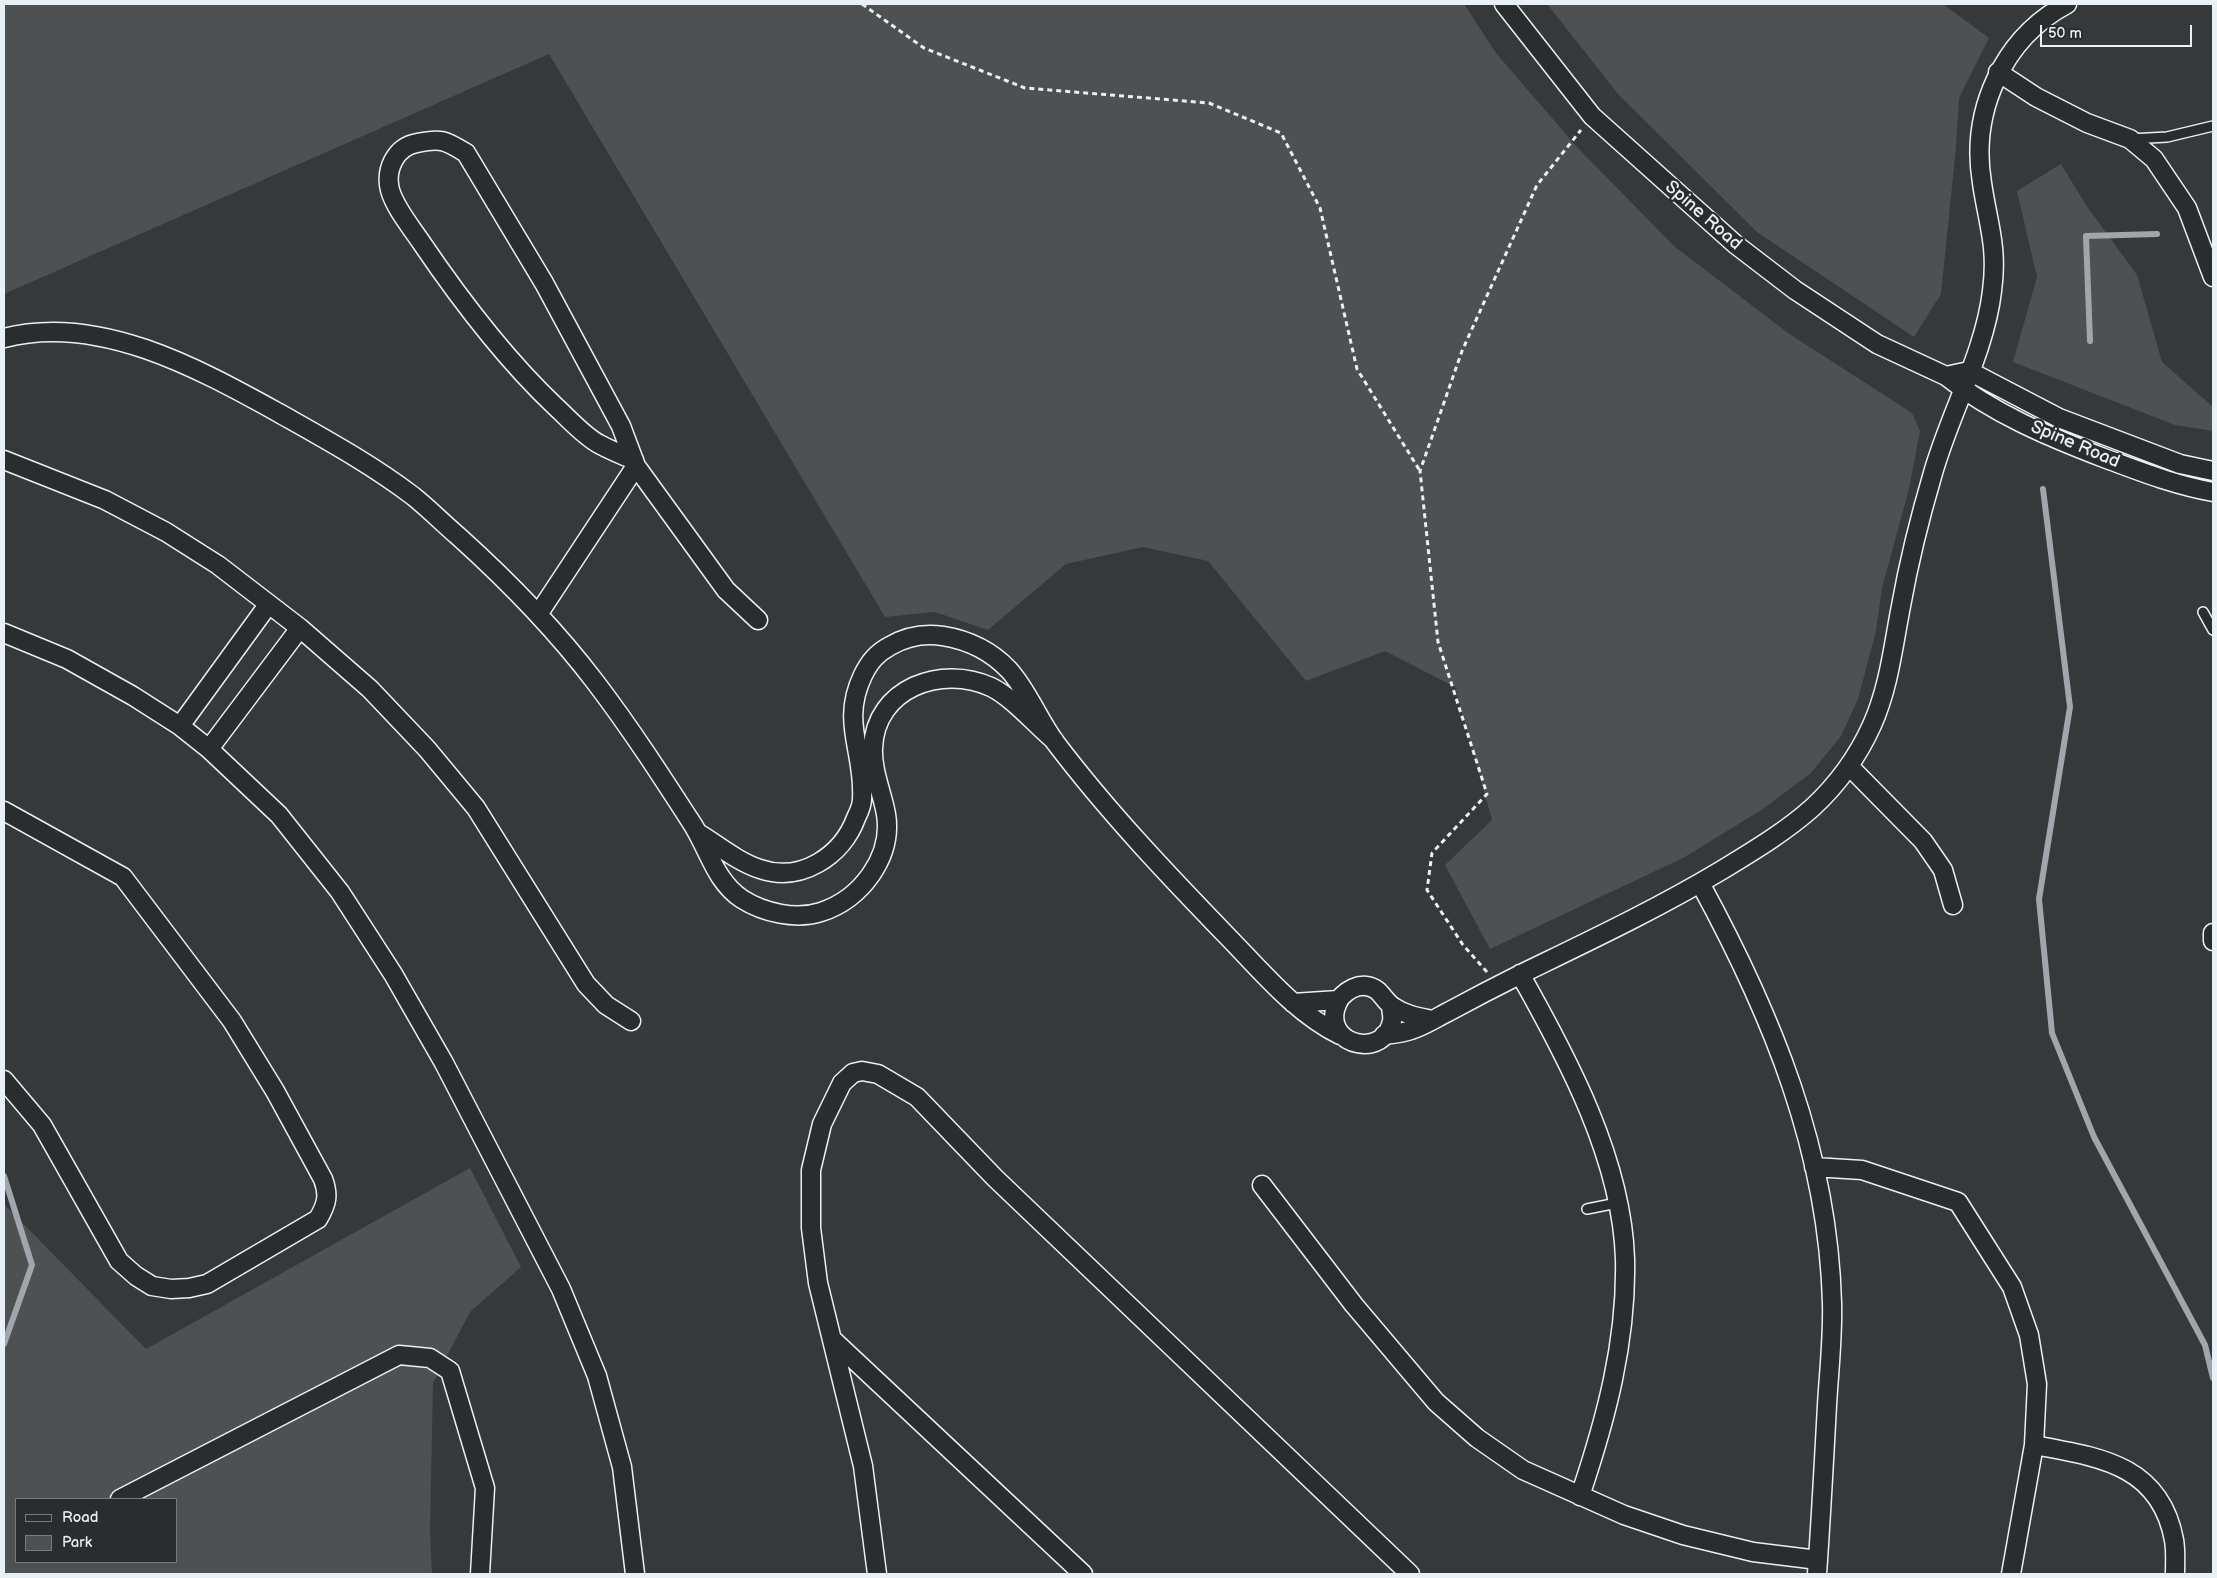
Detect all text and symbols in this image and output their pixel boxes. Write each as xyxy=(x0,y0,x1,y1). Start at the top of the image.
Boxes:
scale bar xyxy=(2042,15,2194,47)
text: 50 m xyxy=(2048,24,2082,43)
street label: Spine Road xyxy=(1660,177,1746,255)
street label: Spine Road xyxy=(2027,417,2123,473)
legend xyxy=(15,1498,178,1563)
text: Road xyxy=(62,1508,98,1527)
text: Park xyxy=(62,1533,92,1552)

